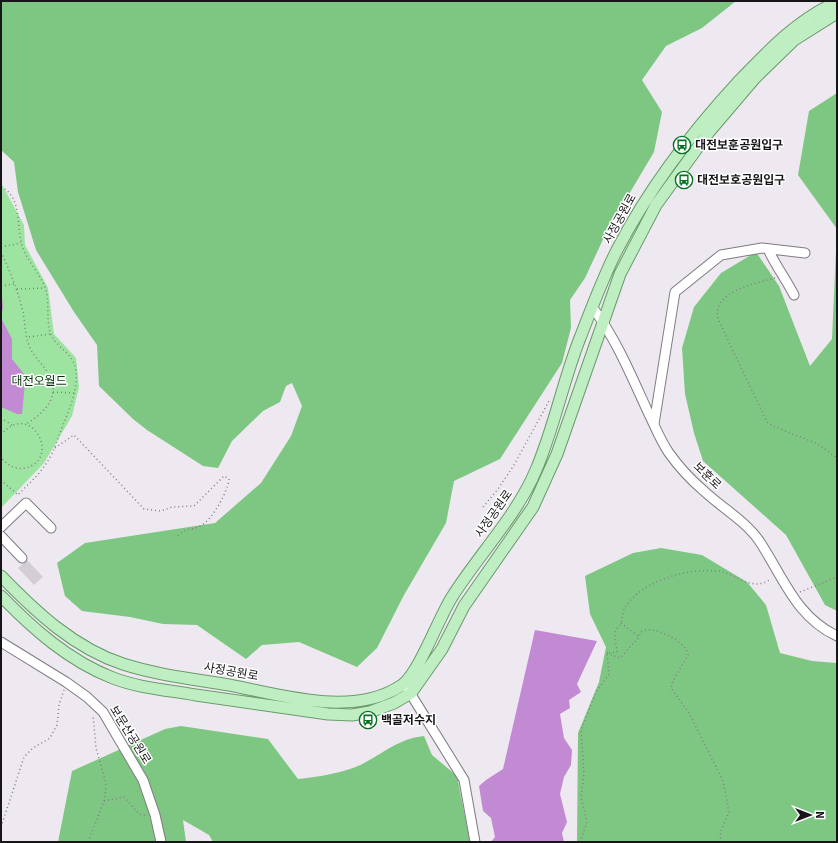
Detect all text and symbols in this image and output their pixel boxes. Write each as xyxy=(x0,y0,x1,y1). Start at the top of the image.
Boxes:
bus stop icon: 대전보훈공원입구 xyxy=(672,135,692,155)
place label: 대전보훈공원입구 xyxy=(695,137,783,154)
bus stop icon: 대전보호공원입구 xyxy=(674,170,694,190)
place label: 대전보호공원입구 xyxy=(697,172,785,189)
street label: 사정공원로 xyxy=(599,191,641,247)
park label: 대전오월드 xyxy=(11,373,67,390)
street label: 보훈로 xyxy=(689,458,725,494)
street label: 사정공원로 xyxy=(471,487,517,541)
street label: 사정공원로 xyxy=(202,659,260,685)
street label: 보문산공원로 xyxy=(105,702,155,768)
bus stop icon: 백골저수지 xyxy=(358,710,378,730)
place label: 백골저수지 xyxy=(381,712,436,729)
north arrow xyxy=(790,795,830,835)
text: N xyxy=(812,811,827,819)

